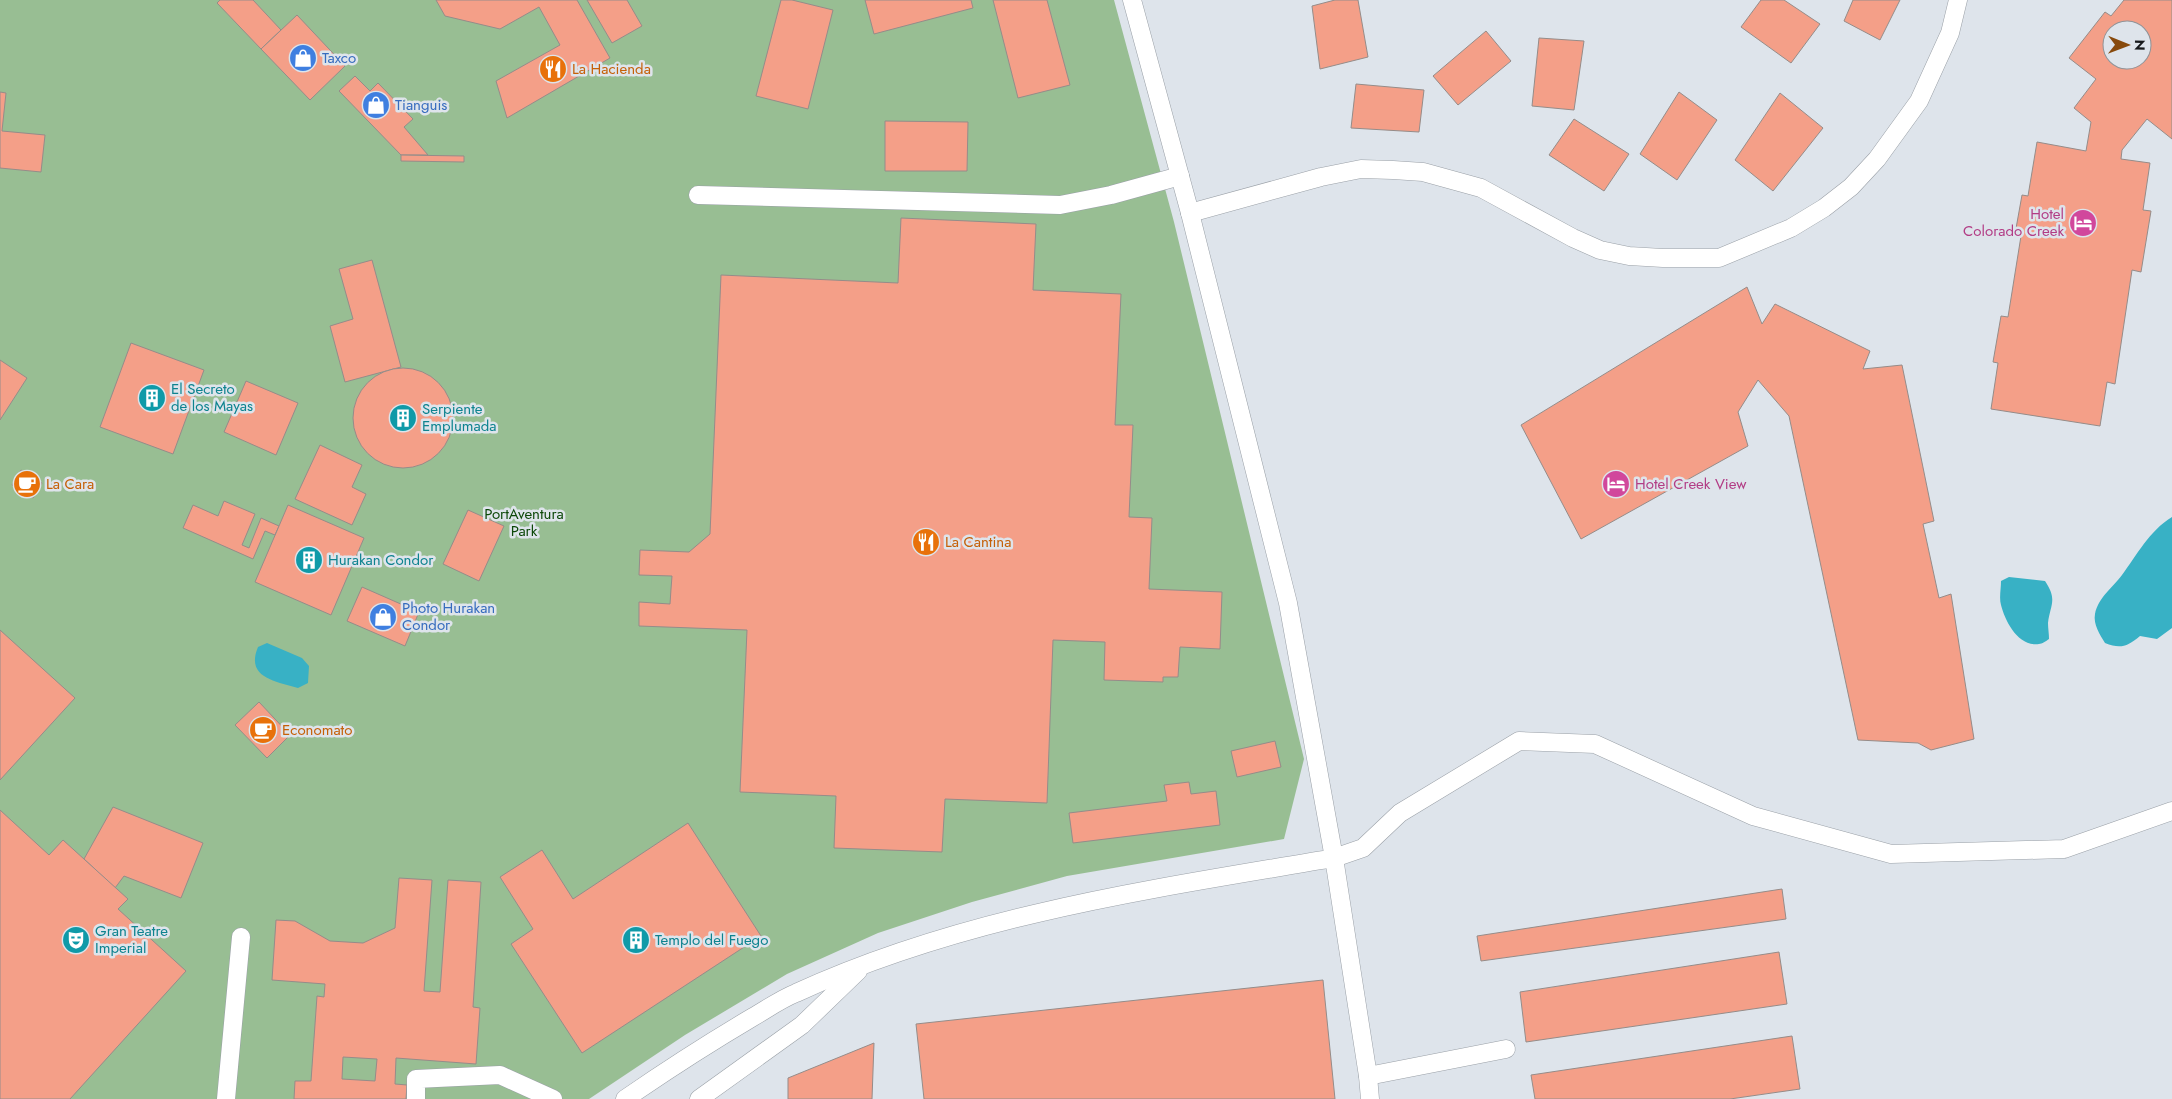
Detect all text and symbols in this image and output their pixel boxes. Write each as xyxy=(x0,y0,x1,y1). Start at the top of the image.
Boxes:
north arrow xyxy=(2102,20,2152,70)
text: N xyxy=(2130,39,2150,51)
shop icon: Taxco xyxy=(288,43,318,73)
place label: Taxco xyxy=(322,47,356,69)
restaurant icon: La Hacienda xyxy=(538,54,568,84)
place label: La Hacienda xyxy=(572,58,651,80)
shop icon: Tianguis xyxy=(361,90,391,120)
place label: Tianguis xyxy=(395,94,447,116)
place label: Hotel Colorado Creek xyxy=(1963,203,2064,242)
hotel icon: Hotel Colorado Creek xyxy=(2068,208,2098,238)
place label: El Secreto de los Mayas xyxy=(171,378,253,417)
building icon: El Secreto de los Mayas xyxy=(137,383,167,413)
place label: Serpiente Emplumada xyxy=(422,398,497,437)
building icon: Serpiente Emplumada xyxy=(388,403,418,433)
cafe icon: La Cara xyxy=(12,469,42,499)
hotel icon: Hotel Creek View xyxy=(1601,469,1631,499)
place label: La Cara xyxy=(46,473,94,495)
place label: Hotel Creek View xyxy=(1635,473,1747,495)
park label: PortAventura Park xyxy=(484,503,564,542)
restaurant icon: La Cantina xyxy=(911,527,941,557)
place label: La Cantina xyxy=(945,531,1011,553)
building icon: Hurakan Condor xyxy=(294,545,324,575)
place label: Hurakan Condor xyxy=(328,549,434,571)
place label: Photo Hurakan Condor xyxy=(402,597,495,636)
shop icon: Photo Hurakan Condor xyxy=(368,602,398,632)
cafe icon: Economato xyxy=(248,715,278,745)
place label: Economato xyxy=(282,719,352,741)
place label: Gran Teatre Imperial xyxy=(95,920,168,959)
theatre icon: Gran Teatre Imperial xyxy=(61,925,91,955)
building icon: Templo del Fuego xyxy=(621,925,651,955)
place label: Templo del Fuego xyxy=(655,929,768,951)

